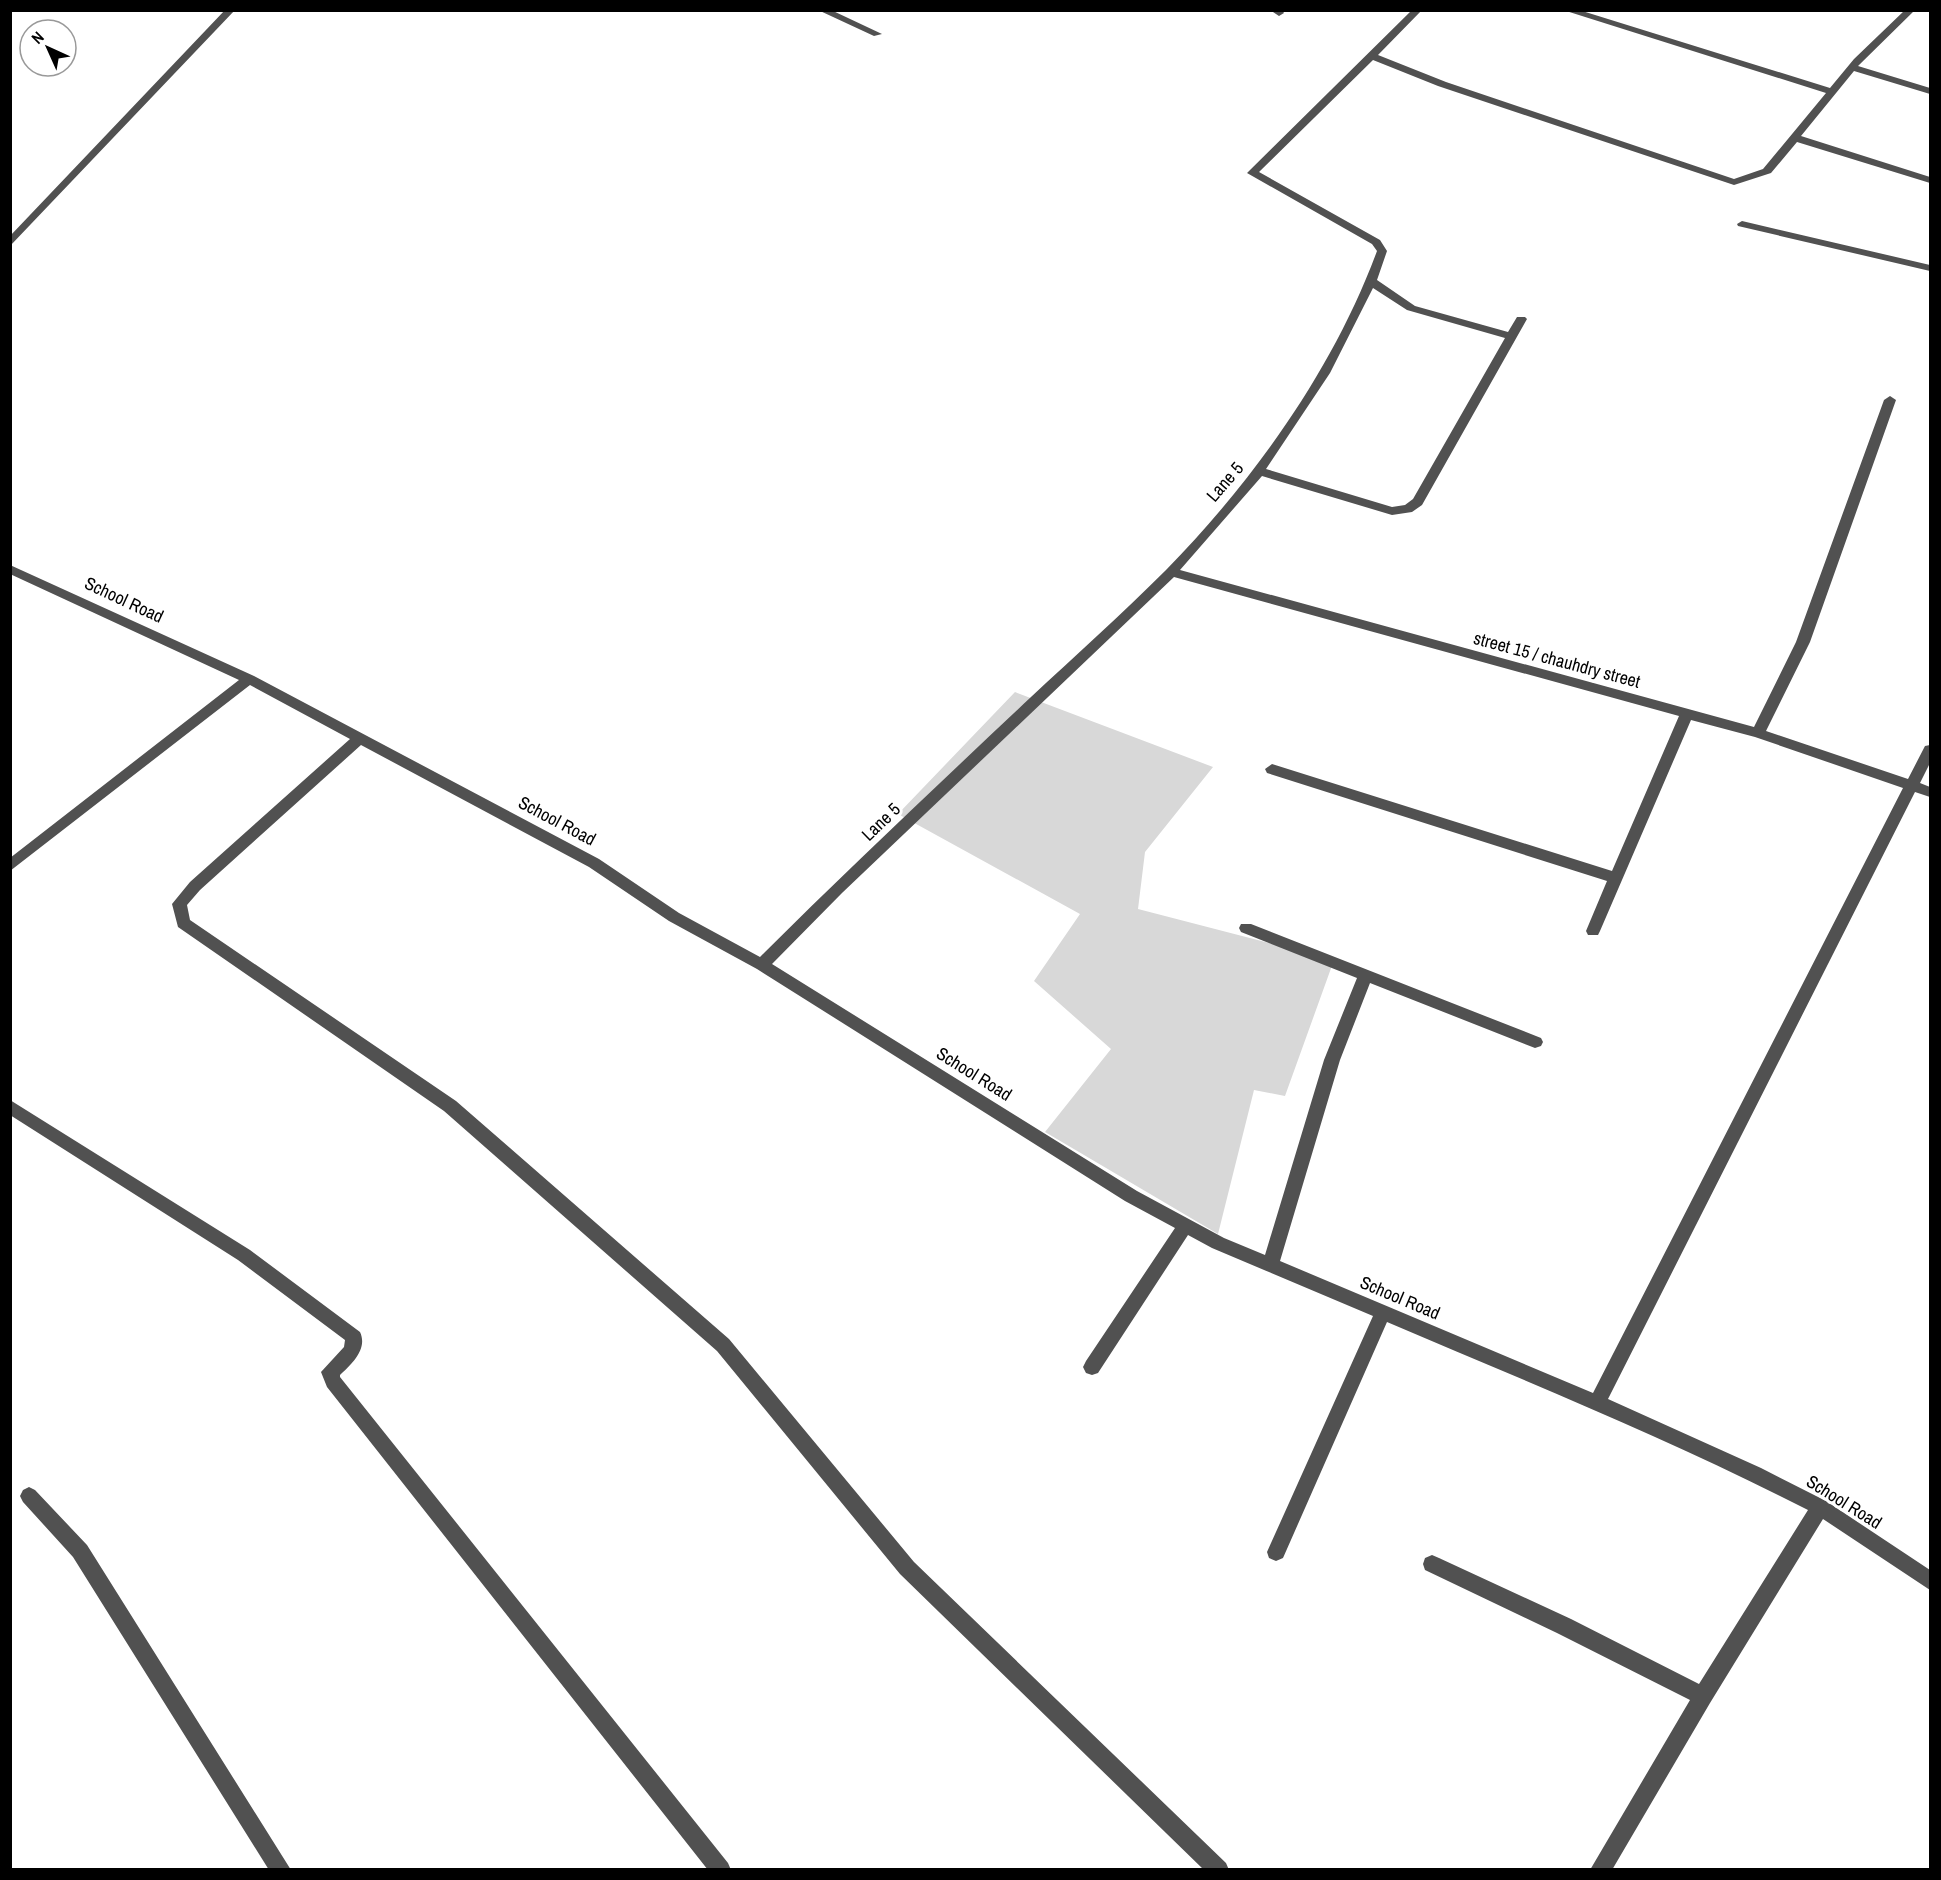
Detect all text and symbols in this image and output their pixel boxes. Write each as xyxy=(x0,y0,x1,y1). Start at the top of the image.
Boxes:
north arrow xyxy=(18,18,78,78)
text: N xyxy=(26,26,49,49)
street label: Lane 5 xyxy=(1200,456,1249,507)
street label: School Road xyxy=(81,570,168,629)
street label: street 15 / chauhdry street xyxy=(1471,625,1643,694)
street label: School Road xyxy=(514,790,600,851)
street label: Lane 5 xyxy=(856,797,906,846)
street label: School Road xyxy=(932,1041,1017,1107)
street label: School Road xyxy=(1356,1270,1444,1326)
street label: School Road xyxy=(1802,1469,1887,1535)

